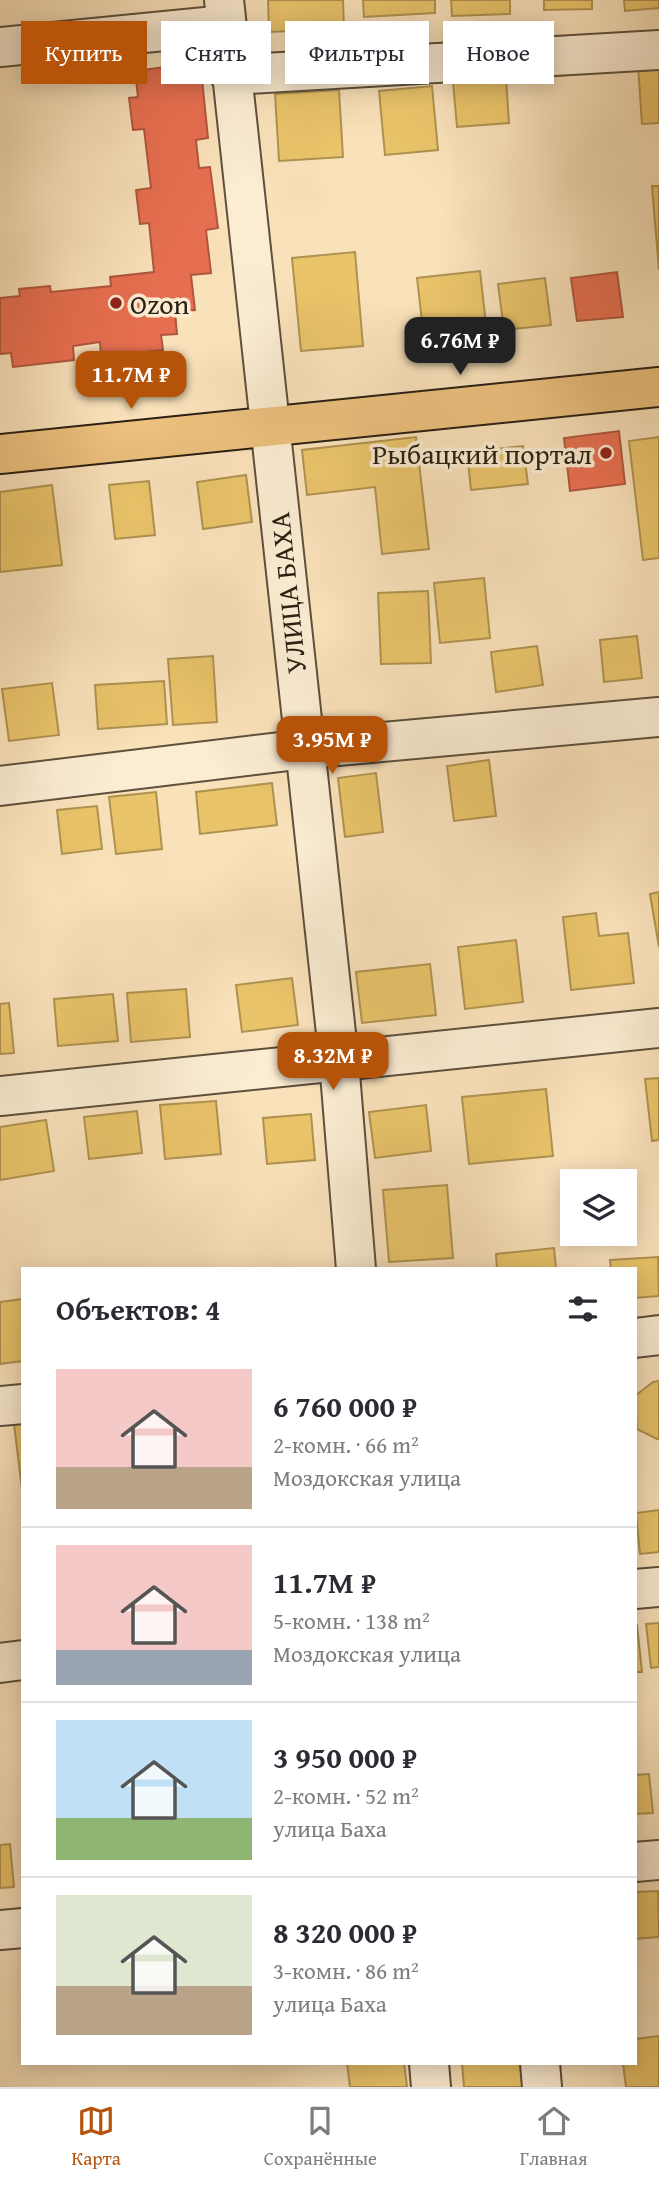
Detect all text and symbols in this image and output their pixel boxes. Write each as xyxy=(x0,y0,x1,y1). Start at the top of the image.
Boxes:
chip: Купить xyxy=(21,21,147,84)
chip: Снять xyxy=(161,21,271,84)
chip: Фильтры xyxy=(285,21,429,84)
chip: Новое xyxy=(443,21,554,84)
place label: Ozon xyxy=(130,283,190,324)
marker: Ozon xyxy=(108,295,124,311)
pin: 6.76M ₽ xyxy=(395,318,525,377)
text: 6.76M ₽ xyxy=(420,323,500,356)
pin: 11.7M ₽ xyxy=(66,352,196,411)
text: 11.7M ₽ xyxy=(91,357,171,390)
place label: Рыбацкий портал xyxy=(372,433,592,474)
marker: Рыбацкий портал xyxy=(598,445,614,461)
street label: УЛИЦА БАХА xyxy=(258,510,316,676)
pin: 3.95M ₽ xyxy=(267,716,397,776)
text: 3.95M ₽ xyxy=(292,722,372,755)
pin: 8.32M ₽ xyxy=(268,1032,398,1092)
text: 8.32M ₽ xyxy=(293,1038,373,1071)
map controls xyxy=(560,1169,637,1246)
button: layers xyxy=(560,1169,637,1246)
text: Объектов: 4 xyxy=(56,1287,220,1331)
icon: filters xyxy=(564,1290,602,1328)
text: 6 760 000 ₽ xyxy=(273,1384,417,1428)
icon: home xyxy=(112,1397,196,1481)
text: 2-комн. · 66 m² xyxy=(273,1428,419,1461)
text: Моздокская улица xyxy=(273,1461,461,1494)
text: 11.7M ₽ xyxy=(273,1560,376,1604)
icon: home xyxy=(112,1573,196,1657)
text: 5-комн. · 138 m² xyxy=(273,1604,430,1637)
text: Моздокская улица xyxy=(273,1637,461,1670)
text: 3 950 000 ₽ xyxy=(273,1735,417,1779)
icon: home xyxy=(112,1748,196,1832)
text: 2-комн. · 52 m² xyxy=(273,1779,419,1812)
text: улица Баха xyxy=(273,1812,387,1845)
text: 8 320 000 ₽ xyxy=(273,1910,417,1954)
icon: home xyxy=(112,1923,196,2007)
text: 3-комн. · 86 m² xyxy=(273,1954,419,1987)
text: улица Баха xyxy=(273,1987,387,2020)
tab: Карта xyxy=(71,2102,121,2172)
tab: Сохранённые xyxy=(264,2102,377,2172)
tab: Главная xyxy=(520,2102,588,2172)

